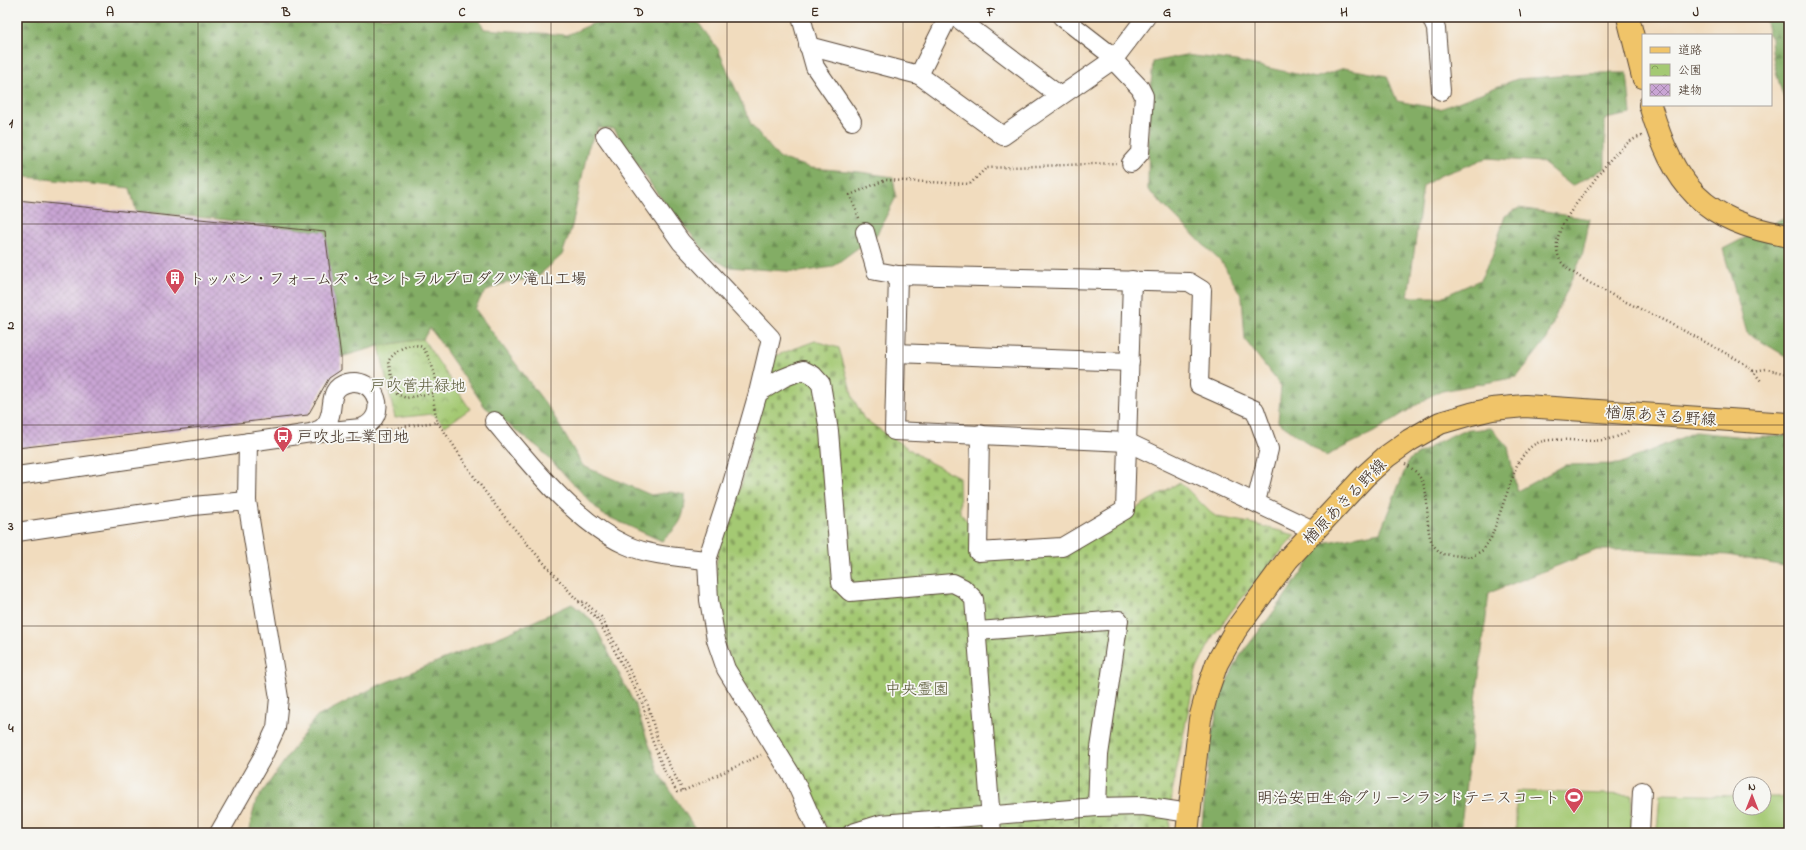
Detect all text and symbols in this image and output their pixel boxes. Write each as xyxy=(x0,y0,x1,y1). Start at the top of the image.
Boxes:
text: A xyxy=(106,3,114,22)
text: B xyxy=(281,3,291,22)
text: C xyxy=(458,3,466,22)
text: D xyxy=(633,3,644,22)
text: E xyxy=(811,3,819,22)
text: F xyxy=(986,3,996,22)
text: G xyxy=(1163,3,1171,22)
text: H xyxy=(1340,3,1348,22)
text: I xyxy=(1518,3,1522,22)
text: J xyxy=(1693,3,1699,22)
legend xyxy=(1642,34,1772,106)
text: 道路 xyxy=(1678,42,1702,60)
text: 公園 xyxy=(1678,62,1702,80)
text: 建物 xyxy=(1678,82,1702,100)
text: 1 xyxy=(9,114,14,133)
building icon: トッパン・フォームズ・セントラルプロダクツ滝山工場 xyxy=(164,267,186,295)
place label: トッパン・フォームズ・セントラルプロダクツ滝山工場 xyxy=(189,268,587,292)
text: 2 xyxy=(7,316,15,335)
park label: 戸吹菅井緑地 xyxy=(370,375,466,399)
street label: 楢原あきる野線 xyxy=(1604,401,1717,433)
bus stop icon: 戸吹北工業団地 xyxy=(272,425,294,453)
place label: 戸吹北工業団地 xyxy=(297,426,409,450)
street label: 楢原あきる野線 xyxy=(1298,454,1393,551)
text: 3 xyxy=(7,517,14,536)
park label: 中央霊園 xyxy=(885,678,949,702)
text: 4 xyxy=(7,719,14,738)
north arrow xyxy=(1732,776,1772,816)
text: N xyxy=(1748,779,1756,795)
sports icon: 明治安田生命グリーンランドテニスコート xyxy=(1563,786,1585,814)
place label: 明治安田生命グリーンランドテニスコート xyxy=(1257,787,1560,811)

